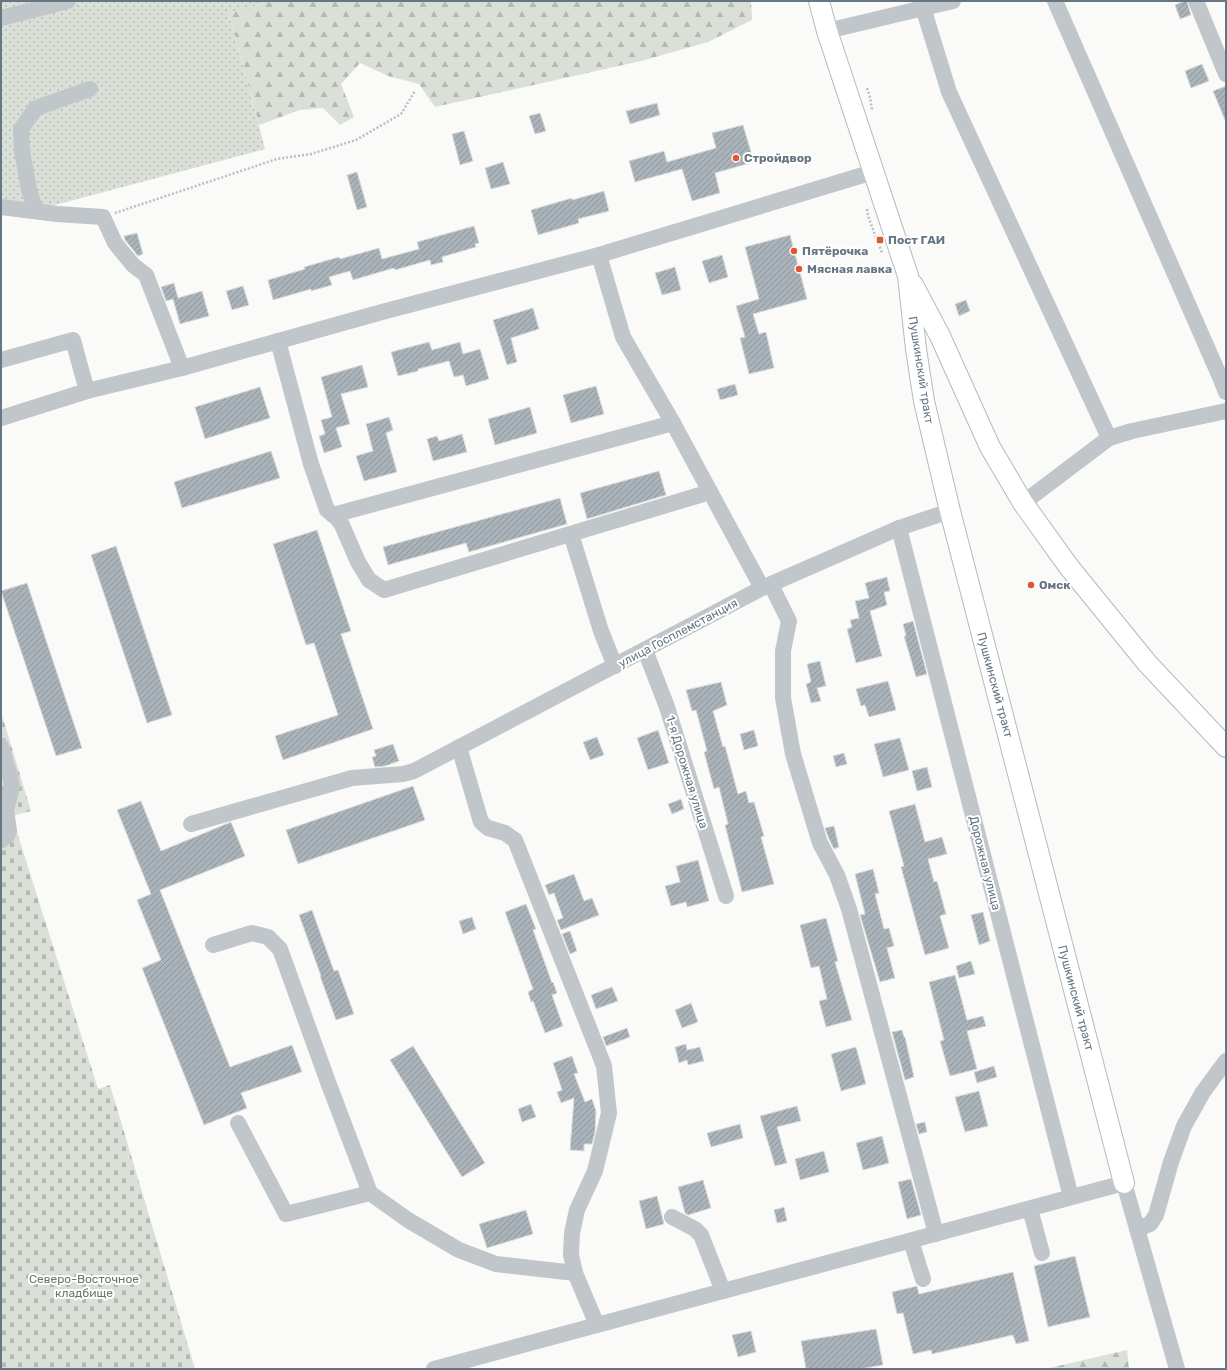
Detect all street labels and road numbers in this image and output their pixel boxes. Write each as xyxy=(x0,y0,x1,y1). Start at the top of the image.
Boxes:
street label: Пушкинский тракт xyxy=(906,315,936,425)
street label: улица Госплемстанция xyxy=(616,596,740,670)
street label: Пушкинский тракт xyxy=(974,631,1016,739)
street label: 1-я Дорожная улица xyxy=(663,714,711,830)
street label: Дорожная улица xyxy=(966,814,1004,912)
street label: Пушкинский тракт xyxy=(1055,944,1097,1052)

